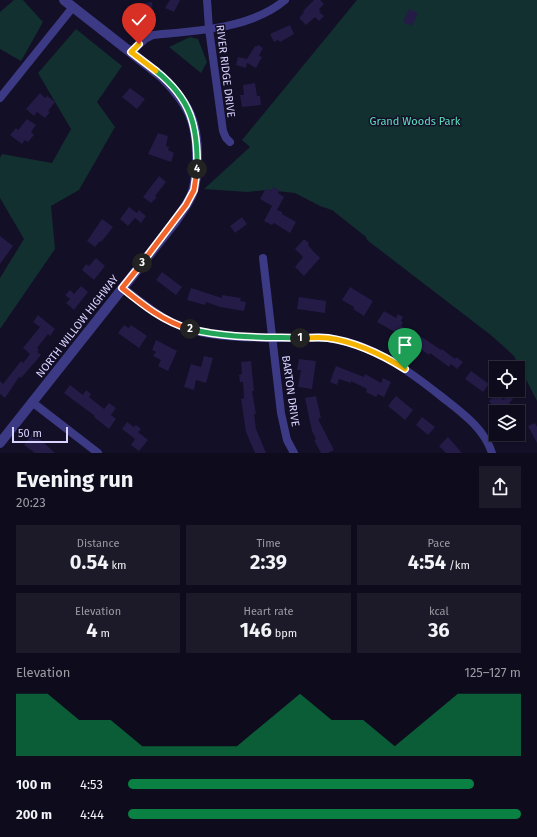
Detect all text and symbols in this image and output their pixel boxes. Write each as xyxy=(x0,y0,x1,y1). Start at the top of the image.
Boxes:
pin xyxy=(122,3,156,44)
icon: check xyxy=(128,9,150,31)
street label: RIVER RIDGE DRIVE xyxy=(213,24,238,118)
park label: Grand Woods Park xyxy=(370,115,461,128)
pin: 4 xyxy=(187,159,207,179)
text: 4 xyxy=(194,162,200,175)
pin: 3 xyxy=(132,253,152,273)
text: 3 xyxy=(139,256,145,269)
street label: NORTH WILLOW HIGHWAY xyxy=(33,273,121,380)
pin: 2 xyxy=(180,319,200,339)
text: 2 xyxy=(187,322,193,335)
pin: 1 xyxy=(290,328,310,348)
pin xyxy=(388,328,422,369)
text: 1 xyxy=(297,331,303,344)
icon: arrive xyxy=(394,334,416,356)
street label: BARTON DRIVE xyxy=(279,355,302,428)
map controls xyxy=(489,361,525,441)
button: locate xyxy=(489,361,525,397)
button: layers xyxy=(489,405,525,441)
scale bar xyxy=(12,425,68,444)
text: 50 m xyxy=(18,427,42,440)
text: Evening run xyxy=(16,466,133,493)
button: share xyxy=(479,466,521,508)
text: 20:23 xyxy=(16,495,46,510)
text: Distance xyxy=(77,537,120,550)
text: Time xyxy=(256,537,281,550)
text: Pace xyxy=(427,537,450,550)
text: 0.54 xyxy=(70,550,109,574)
text: 2:39 xyxy=(250,550,287,574)
text: 4:54 xyxy=(408,550,446,574)
text: km xyxy=(109,559,127,572)
text: /km xyxy=(446,559,470,572)
text: Elevation xyxy=(75,605,121,618)
text: Heart rate xyxy=(243,605,294,618)
text: kcal xyxy=(429,605,449,618)
text: 4 xyxy=(86,618,98,642)
text: 146 xyxy=(240,618,272,642)
text: 36 xyxy=(428,618,450,642)
text: m xyxy=(98,627,110,640)
text: bpm xyxy=(272,627,297,640)
text: Elevation xyxy=(16,665,70,680)
text: 125–127 m xyxy=(464,665,521,680)
text: 100 m xyxy=(16,777,51,792)
text: 4:53 xyxy=(80,777,103,792)
text: 200 m xyxy=(16,807,52,822)
text: 4:44 xyxy=(80,807,104,822)

